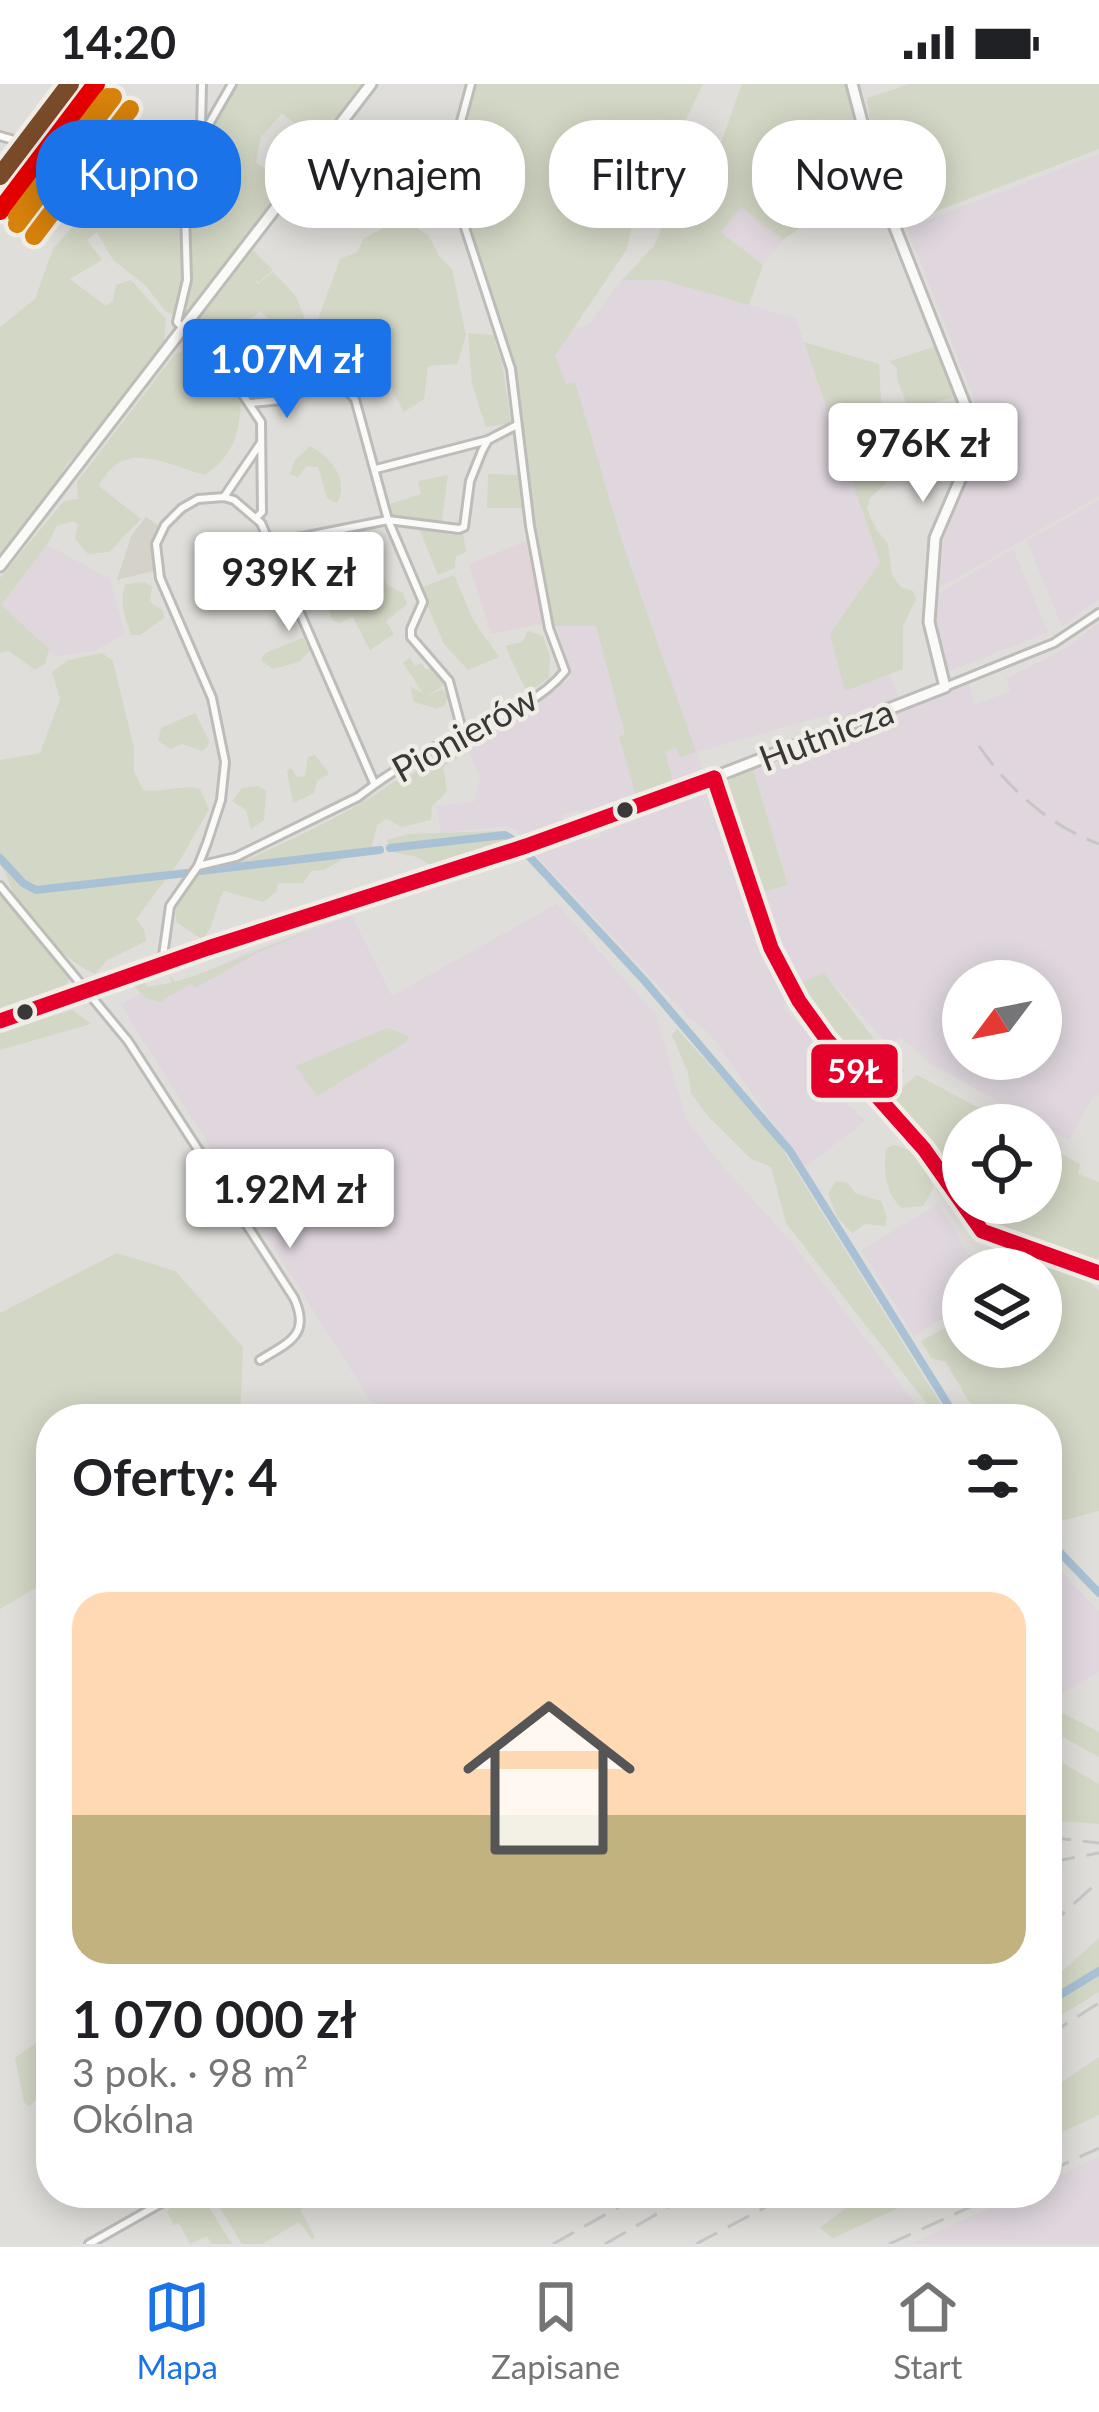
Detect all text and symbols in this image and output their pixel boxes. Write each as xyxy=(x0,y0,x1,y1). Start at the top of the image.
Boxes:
text: 14:20 xyxy=(60,15,176,69)
chip: Kupno xyxy=(36,120,241,228)
chip: Wynajem xyxy=(265,120,525,228)
chip: Filtry xyxy=(549,120,728,228)
chip: Nowe xyxy=(752,120,946,228)
pin: 1.07M zł xyxy=(163,319,411,421)
text: 1.07M zł xyxy=(210,335,364,381)
pin: 976K zł xyxy=(812,403,1034,505)
text: 976K zł xyxy=(856,419,990,465)
pin: 939K zł xyxy=(178,532,400,634)
text: 939K zł xyxy=(222,548,356,594)
street label: Pionierów xyxy=(384,675,544,791)
street label: Hutnicza xyxy=(753,688,899,780)
unlabelled marker xyxy=(614,799,636,821)
north arrow xyxy=(942,960,1062,1080)
map controls xyxy=(942,960,1062,1368)
unlabelled marker xyxy=(14,1001,36,1023)
line badge: 59Ł xyxy=(809,1042,900,1100)
text: 59Ł xyxy=(827,1050,883,1090)
button: locate xyxy=(942,1104,1062,1224)
pin: 1.92M zł xyxy=(166,1149,414,1251)
text: 1.92M zł xyxy=(213,1165,367,1211)
button: layers xyxy=(942,1248,1062,1368)
icon: filters xyxy=(960,1443,1026,1509)
text: Oferty: 4 xyxy=(72,1446,278,1507)
icon: home xyxy=(441,1670,657,1886)
text: 1 070 000 zł xyxy=(72,1988,356,2049)
text: 3 pok. · 98 m² xyxy=(72,2049,308,2095)
text: Okólna xyxy=(72,2095,194,2141)
tab: Mapa xyxy=(137,2274,218,2386)
tab: Zapisane xyxy=(491,2274,620,2386)
tab: Start xyxy=(893,2274,962,2386)

